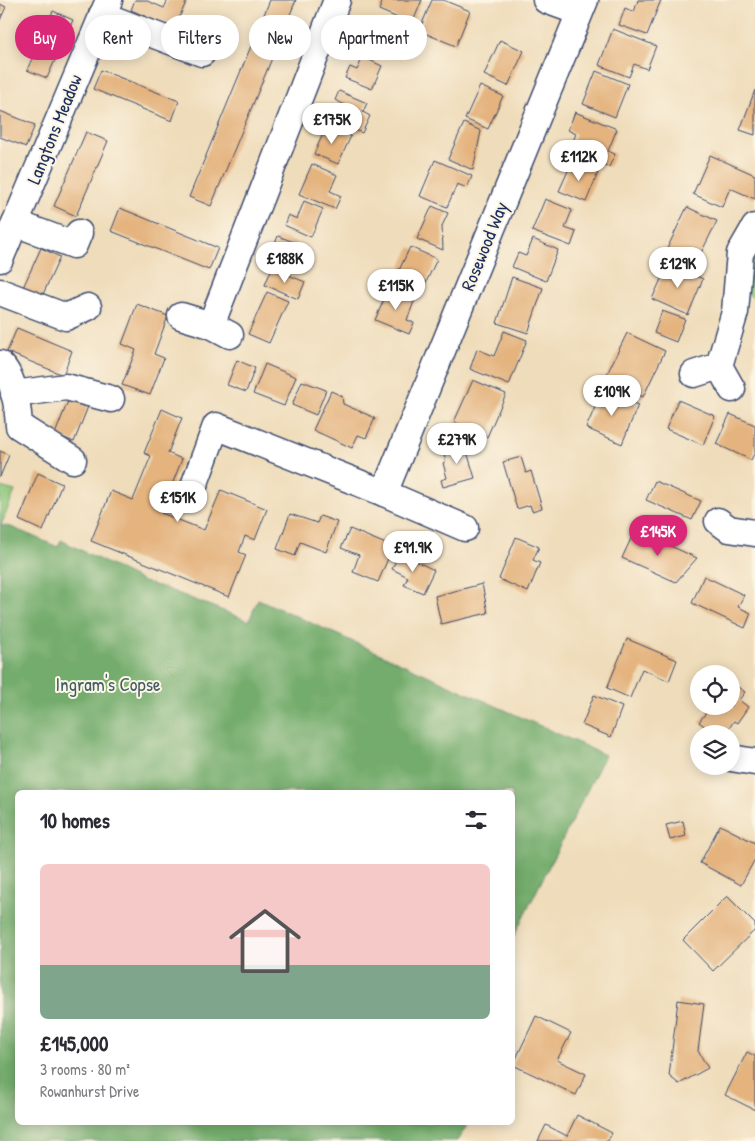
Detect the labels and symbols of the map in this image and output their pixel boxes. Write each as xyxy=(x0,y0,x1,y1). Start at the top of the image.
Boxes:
street label: Langtons Meadow xyxy=(20,70,88,188)
pin: £175K xyxy=(297,102,367,145)
pin: £112K xyxy=(544,140,614,182)
street label: Rosewood Way xyxy=(454,197,514,295)
pin: £188K xyxy=(250,242,320,284)
pin: £129K xyxy=(643,246,713,289)
pin: £115K xyxy=(361,268,431,311)
pin: £109K xyxy=(577,374,647,417)
pin: £279K xyxy=(422,422,492,465)
pin: £151K xyxy=(143,480,213,523)
pin: £145K xyxy=(623,514,693,557)
pin: £91.9K xyxy=(372,530,454,573)
park label: Ingram's Copse xyxy=(55,671,161,697)

